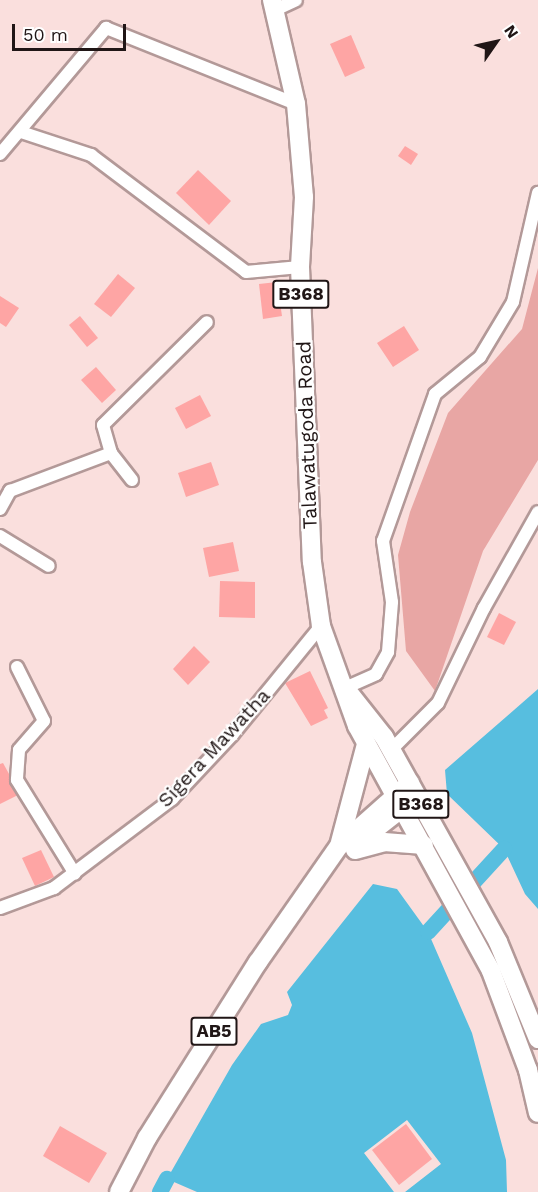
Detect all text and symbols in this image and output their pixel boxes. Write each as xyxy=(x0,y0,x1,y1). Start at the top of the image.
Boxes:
scale bar xyxy=(15,12,129,50)
north arrow xyxy=(466,12,526,72)
text: N xyxy=(500,21,523,42)
text: 50 m xyxy=(23,24,68,45)
road number: B368 xyxy=(271,279,331,309)
street label: Talawatugoda Road xyxy=(292,340,322,530)
street label: Sigera Mawatha xyxy=(153,684,275,812)
road number: B368 xyxy=(391,789,451,819)
road number: AB5 xyxy=(190,1016,238,1046)

